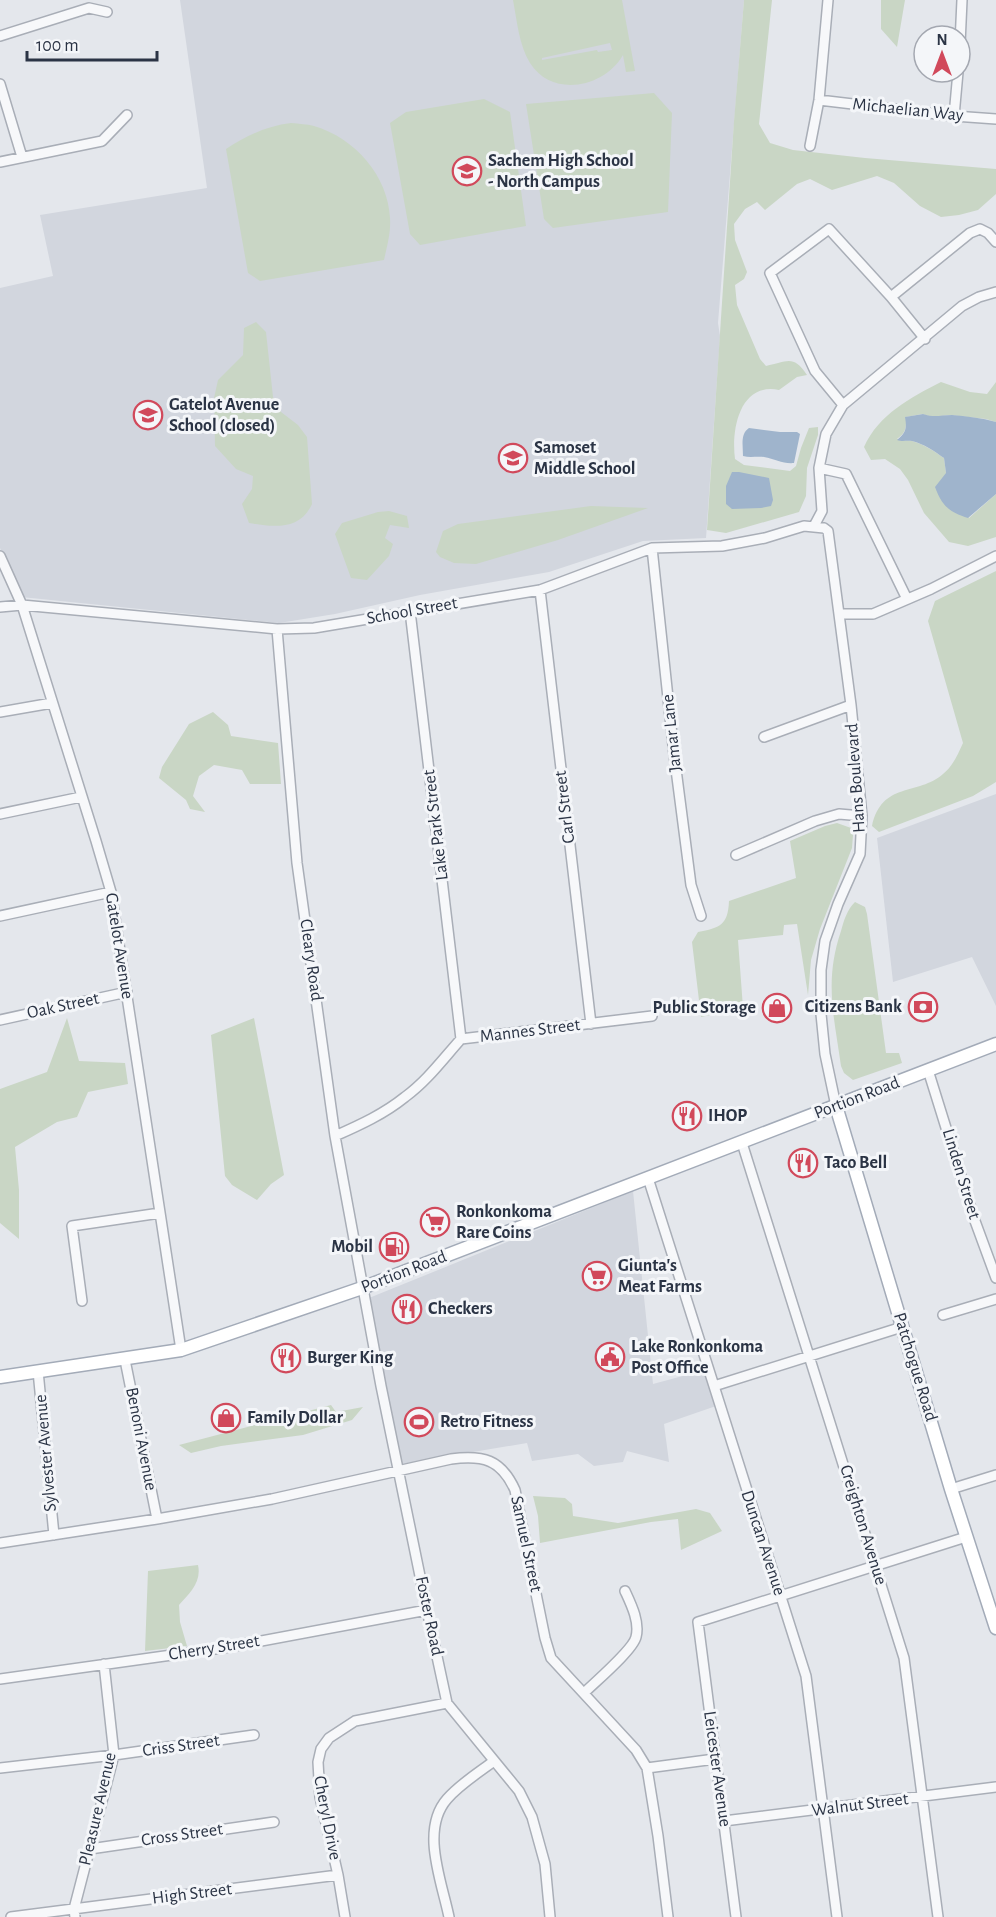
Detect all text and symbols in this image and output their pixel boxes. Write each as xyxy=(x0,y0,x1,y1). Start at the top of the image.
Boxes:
scale bar xyxy=(27,24,158,62)
north arrow xyxy=(912,24,972,84)
text: N xyxy=(936,32,948,48)
text: 100 m xyxy=(36,37,79,55)
street label: Michaelian Way xyxy=(852,95,965,125)
place label: Sachem High School - North Campus xyxy=(488,152,634,191)
school or university icon: Sachem High School - North Campus xyxy=(451,155,483,187)
place label: Gatelot Avenue School (closed) xyxy=(169,396,279,435)
school or university icon: Gatelot Avenue School (closed) xyxy=(132,399,164,431)
place label: Samoset Middle School xyxy=(534,439,636,478)
school or university icon: Samoset Middle School xyxy=(497,442,529,474)
street label: School Street xyxy=(365,594,459,628)
street label: Jamar Lane xyxy=(659,693,685,773)
street label: Hans Boulevard xyxy=(843,723,869,833)
street label: Lake Park Street xyxy=(420,768,452,881)
street label: Carl Street xyxy=(552,769,578,844)
street label: Gatelot Avenue xyxy=(102,892,136,1000)
street label: Cleary Road xyxy=(296,918,326,1002)
street label: Oak Street xyxy=(25,990,101,1022)
bank icon: Citizens Bank xyxy=(907,991,939,1023)
shop icon: Public Storage xyxy=(761,992,793,1024)
place label: Citizens Bank xyxy=(805,998,902,1016)
place label: Public Storage xyxy=(652,999,756,1017)
street label: Mannes Street xyxy=(479,1016,581,1046)
street label: Portion Road xyxy=(812,1073,902,1123)
restaurant icon: IHOP xyxy=(671,1100,703,1132)
place label: IHOP xyxy=(708,1107,747,1125)
street label: Linden Street xyxy=(939,1127,983,1222)
restaurant icon: Taco Bell xyxy=(787,1147,819,1179)
place label: Taco Bell xyxy=(824,1154,887,1172)
place label: Ronkonkoma Rare Coins xyxy=(456,1203,552,1242)
supermarket icon: Ronkonkoma Rare Coins xyxy=(419,1206,451,1238)
fuel station icon: Mobil xyxy=(378,1231,410,1263)
place label: Mobil xyxy=(331,1238,373,1256)
street label: Portion Road xyxy=(359,1247,449,1297)
place label: Giunta's Meat Farms xyxy=(618,1257,702,1296)
supermarket icon: Giunta's Meat Farms xyxy=(581,1260,613,1292)
restaurant icon: Checkers xyxy=(391,1293,423,1325)
place label: Checkers xyxy=(428,1300,493,1318)
street label: Patchogue Road xyxy=(890,1310,940,1424)
place label: Lake Ronkonkoma Post Office xyxy=(631,1338,763,1377)
public building icon: Lake Ronkonkoma Post Office xyxy=(594,1341,626,1373)
restaurant icon: Burger King xyxy=(270,1342,302,1374)
place label: Burger King xyxy=(307,1349,394,1367)
street label: Benoni Avenue xyxy=(122,1386,160,1492)
street label: Sylvester Avenue xyxy=(32,1394,60,1512)
shop icon: Family Dollar xyxy=(210,1402,242,1434)
sports icon: Retro Fitness xyxy=(403,1406,435,1438)
place label: Family Dollar xyxy=(247,1409,344,1427)
place label: Retro Fitness xyxy=(440,1413,533,1431)
street label: Creighton Avenue xyxy=(836,1463,890,1587)
street label: Duncan Avenue xyxy=(738,1488,788,1598)
street label: Samuel Street xyxy=(507,1494,545,1594)
street label: Foster Road xyxy=(412,1574,446,1658)
street label: Cherry Street xyxy=(167,1632,261,1664)
street label: Leicester Avenue xyxy=(700,1710,734,1828)
street label: Criss Street xyxy=(141,1732,221,1760)
street label: Pleasure Avenue xyxy=(76,1751,120,1867)
street label: Cheryl Drive xyxy=(310,1774,344,1862)
street label: Walnut Street xyxy=(811,1790,910,1820)
street label: Cross Street xyxy=(140,1820,224,1850)
street label: High Street xyxy=(151,1880,233,1908)

